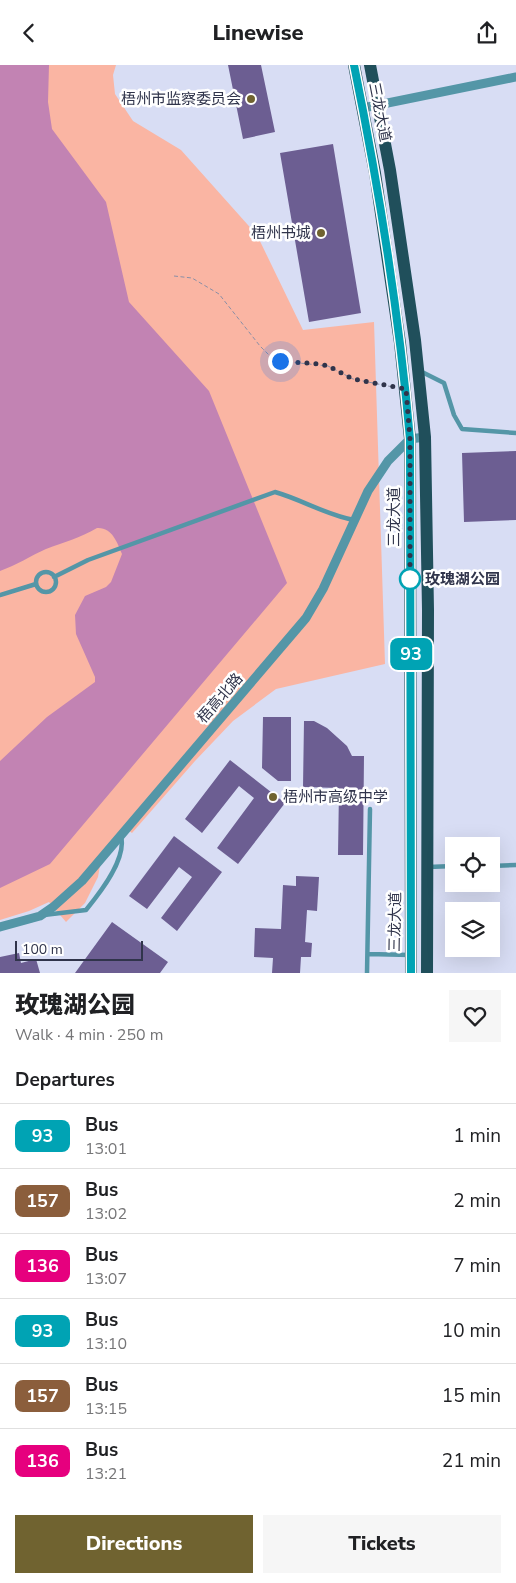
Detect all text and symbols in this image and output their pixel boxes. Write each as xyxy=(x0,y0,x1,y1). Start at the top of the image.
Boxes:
text: Linewise xyxy=(212,18,304,48)
icon: back xyxy=(15,19,43,47)
icon: share xyxy=(473,19,501,47)
street label: 三龙大道 xyxy=(364,81,396,143)
place label: 梧州市监察委员会 xyxy=(121,89,241,109)
marker: 梧州市监察委员会 xyxy=(245,93,257,105)
place label: 梧州书城 xyxy=(251,223,311,243)
marker: 梧州书城 xyxy=(315,227,327,239)
your location xyxy=(268,349,293,374)
street label: 三龙大道 xyxy=(384,487,404,547)
marker: 玫瑰湖公园 xyxy=(399,568,421,590)
place label: 玫瑰湖公园 xyxy=(425,569,500,589)
line badge: 93 xyxy=(388,638,434,670)
text: 93 xyxy=(400,642,422,666)
street label: 梧高北路 xyxy=(193,669,247,727)
place label: 梧州市高级中学 xyxy=(283,787,388,807)
marker: 梧州市高级中学 xyxy=(267,791,279,803)
map controls xyxy=(445,837,500,957)
button: locate xyxy=(445,837,500,892)
street label: 三龙大道 xyxy=(384,892,406,952)
button: layers xyxy=(445,902,500,957)
scale bar xyxy=(15,938,142,961)
text: 100 m xyxy=(22,940,63,959)
text: 玫瑰湖公园 xyxy=(15,989,135,1021)
button: heart xyxy=(449,990,501,1042)
text: Walk · 4 min · 250 m xyxy=(15,1024,163,1046)
text: Departures xyxy=(15,1067,115,1093)
text: Bus xyxy=(85,1112,118,1138)
text: 1 min xyxy=(453,1123,501,1149)
text: 93 xyxy=(32,1124,53,1148)
text: 13:01 xyxy=(85,1138,127,1160)
text: Bus xyxy=(85,1177,118,1203)
text: 2 min xyxy=(453,1188,501,1214)
text: 157 xyxy=(26,1189,59,1213)
text: 13:02 xyxy=(85,1203,127,1225)
text: Bus xyxy=(85,1242,118,1268)
text: 7 min xyxy=(453,1253,501,1279)
text: 136 xyxy=(26,1254,59,1278)
text: 13:07 xyxy=(85,1268,127,1290)
text: Bus xyxy=(85,1307,118,1333)
text: 10 min xyxy=(442,1318,501,1344)
text: 93 xyxy=(32,1319,53,1343)
text: 13:10 xyxy=(85,1333,127,1355)
text: Bus xyxy=(85,1372,118,1398)
text: 15 min xyxy=(442,1383,501,1409)
text: 157 xyxy=(26,1384,59,1408)
text: 13:15 xyxy=(85,1398,127,1420)
text: Bus xyxy=(85,1437,118,1463)
text: 21 min xyxy=(442,1448,501,1474)
text: 136 xyxy=(26,1449,59,1473)
text: 13:21 xyxy=(85,1463,127,1485)
button: Directions xyxy=(15,1515,253,1573)
button: Tickets xyxy=(263,1515,501,1573)

